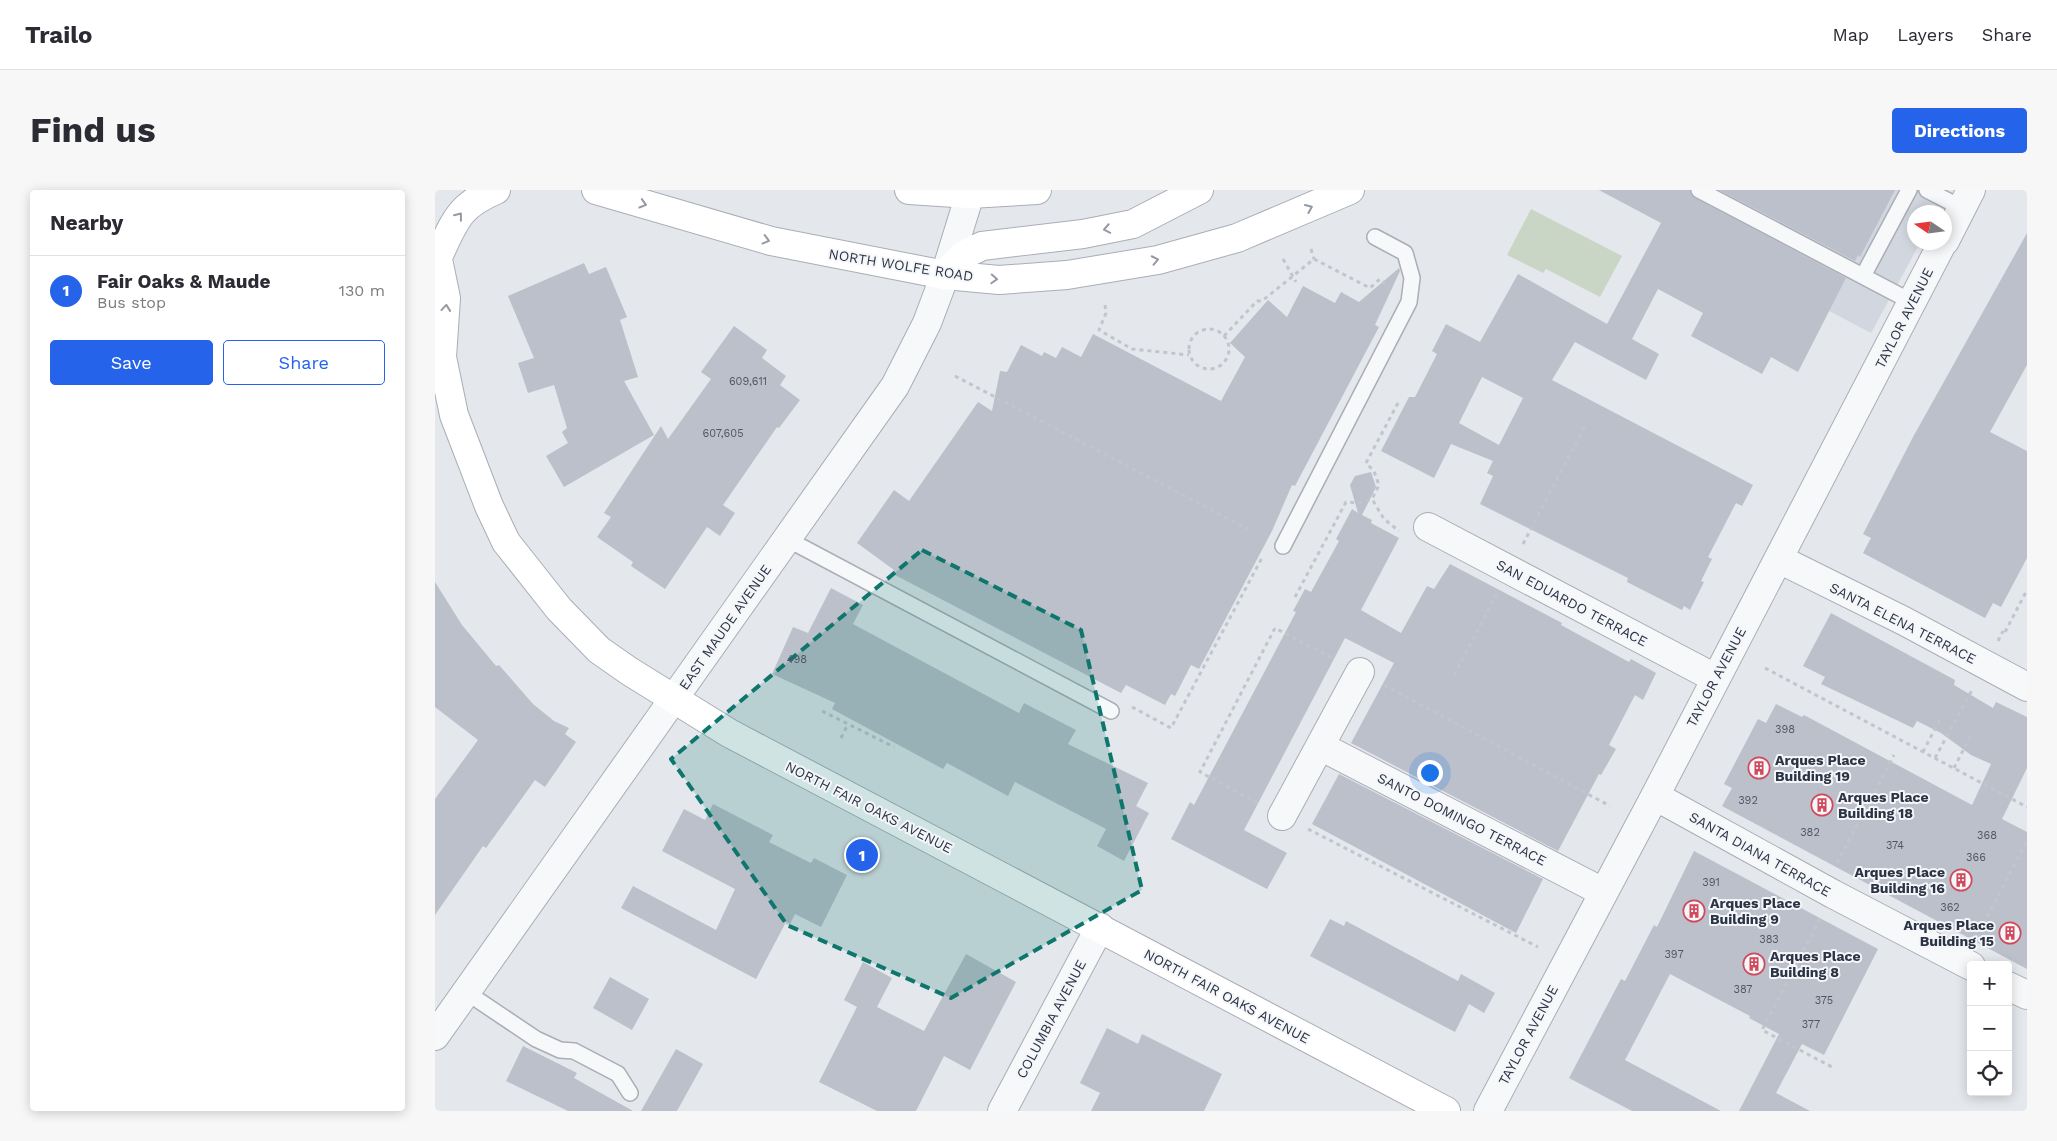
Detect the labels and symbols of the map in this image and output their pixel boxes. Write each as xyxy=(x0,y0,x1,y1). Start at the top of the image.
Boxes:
one-way arrow xyxy=(638,199,647,209)
one-way arrow xyxy=(1304,204,1313,215)
north arrow xyxy=(1907,205,1952,250)
one-way arrow xyxy=(454,213,462,222)
one-way arrow xyxy=(1102,223,1111,234)
one-way arrow xyxy=(761,234,769,244)
street label: NORTH WOLFE ROAD xyxy=(828,246,974,284)
one-way arrow xyxy=(1151,255,1159,266)
street label: TAYLOR AVENUE xyxy=(1872,265,1936,371)
one-way arrow xyxy=(990,273,998,284)
one-way arrow xyxy=(440,304,451,312)
house number: 609,611 xyxy=(729,375,767,388)
house number: 607,605 xyxy=(702,427,744,440)
street label: SAN EDUARDO TERRACE xyxy=(1494,556,1650,650)
street label: EAST MAUDE AVENUE xyxy=(676,561,774,693)
street label: SANTA ELENA TERRACE xyxy=(1827,579,1979,667)
street label: TAYLOR AVENUE xyxy=(1683,624,1749,730)
house number: 498 xyxy=(787,653,807,666)
house number: 398 xyxy=(1775,723,1795,736)
place label: Arques Place Building 19 xyxy=(1775,752,1866,784)
building icon: Arques Place Building 19 xyxy=(1747,756,1771,780)
street label: NORTH FAIR OAKS AVENUE xyxy=(783,758,955,856)
your location xyxy=(1417,760,1443,786)
street label: SANTO DOMINGO TERRACE xyxy=(1375,769,1549,869)
place label: Arques Place Building 18 xyxy=(1838,789,1929,821)
building icon: Arques Place Building 18 xyxy=(1810,793,1834,817)
house number: 392 xyxy=(1738,794,1758,807)
street label: SANTA DIANA TERRACE xyxy=(1686,808,1834,900)
house number: 382 xyxy=(1800,826,1820,839)
house number: 368 xyxy=(1977,829,1997,842)
pin: 1 xyxy=(846,836,878,874)
house number: 374 xyxy=(1886,839,1904,852)
house number: 366 xyxy=(1966,851,1986,864)
place label: Arques Place Building 16 xyxy=(1854,864,1945,896)
building icon: Arques Place Building 16 xyxy=(1949,868,1973,892)
house number: 391 xyxy=(1702,876,1720,889)
place label: Arques Place Building 9 xyxy=(1710,895,1801,927)
building icon: Arques Place Building 9 xyxy=(1682,899,1706,923)
house number: 362 xyxy=(1940,901,1960,914)
place label: Arques Place Building 15 xyxy=(1903,917,1994,949)
building icon: Arques Place Building 15 xyxy=(1998,921,2022,945)
house number: 383 xyxy=(1759,933,1779,946)
street label: NORTH FAIR OAKS AVENUE xyxy=(1141,945,1313,1047)
house number: 397 xyxy=(1664,948,1684,961)
place label: Arques Place Building 8 xyxy=(1770,948,1861,980)
building icon: Arques Place Building 8 xyxy=(1742,952,1766,976)
street label: COLUMBIA AVENUE xyxy=(1013,957,1089,1081)
street label: TAYLOR AVENUE xyxy=(1495,982,1561,1088)
house number: 387 xyxy=(1734,983,1752,996)
house number: 375 xyxy=(1815,994,1833,1007)
house number: 377 xyxy=(1802,1018,1820,1031)

